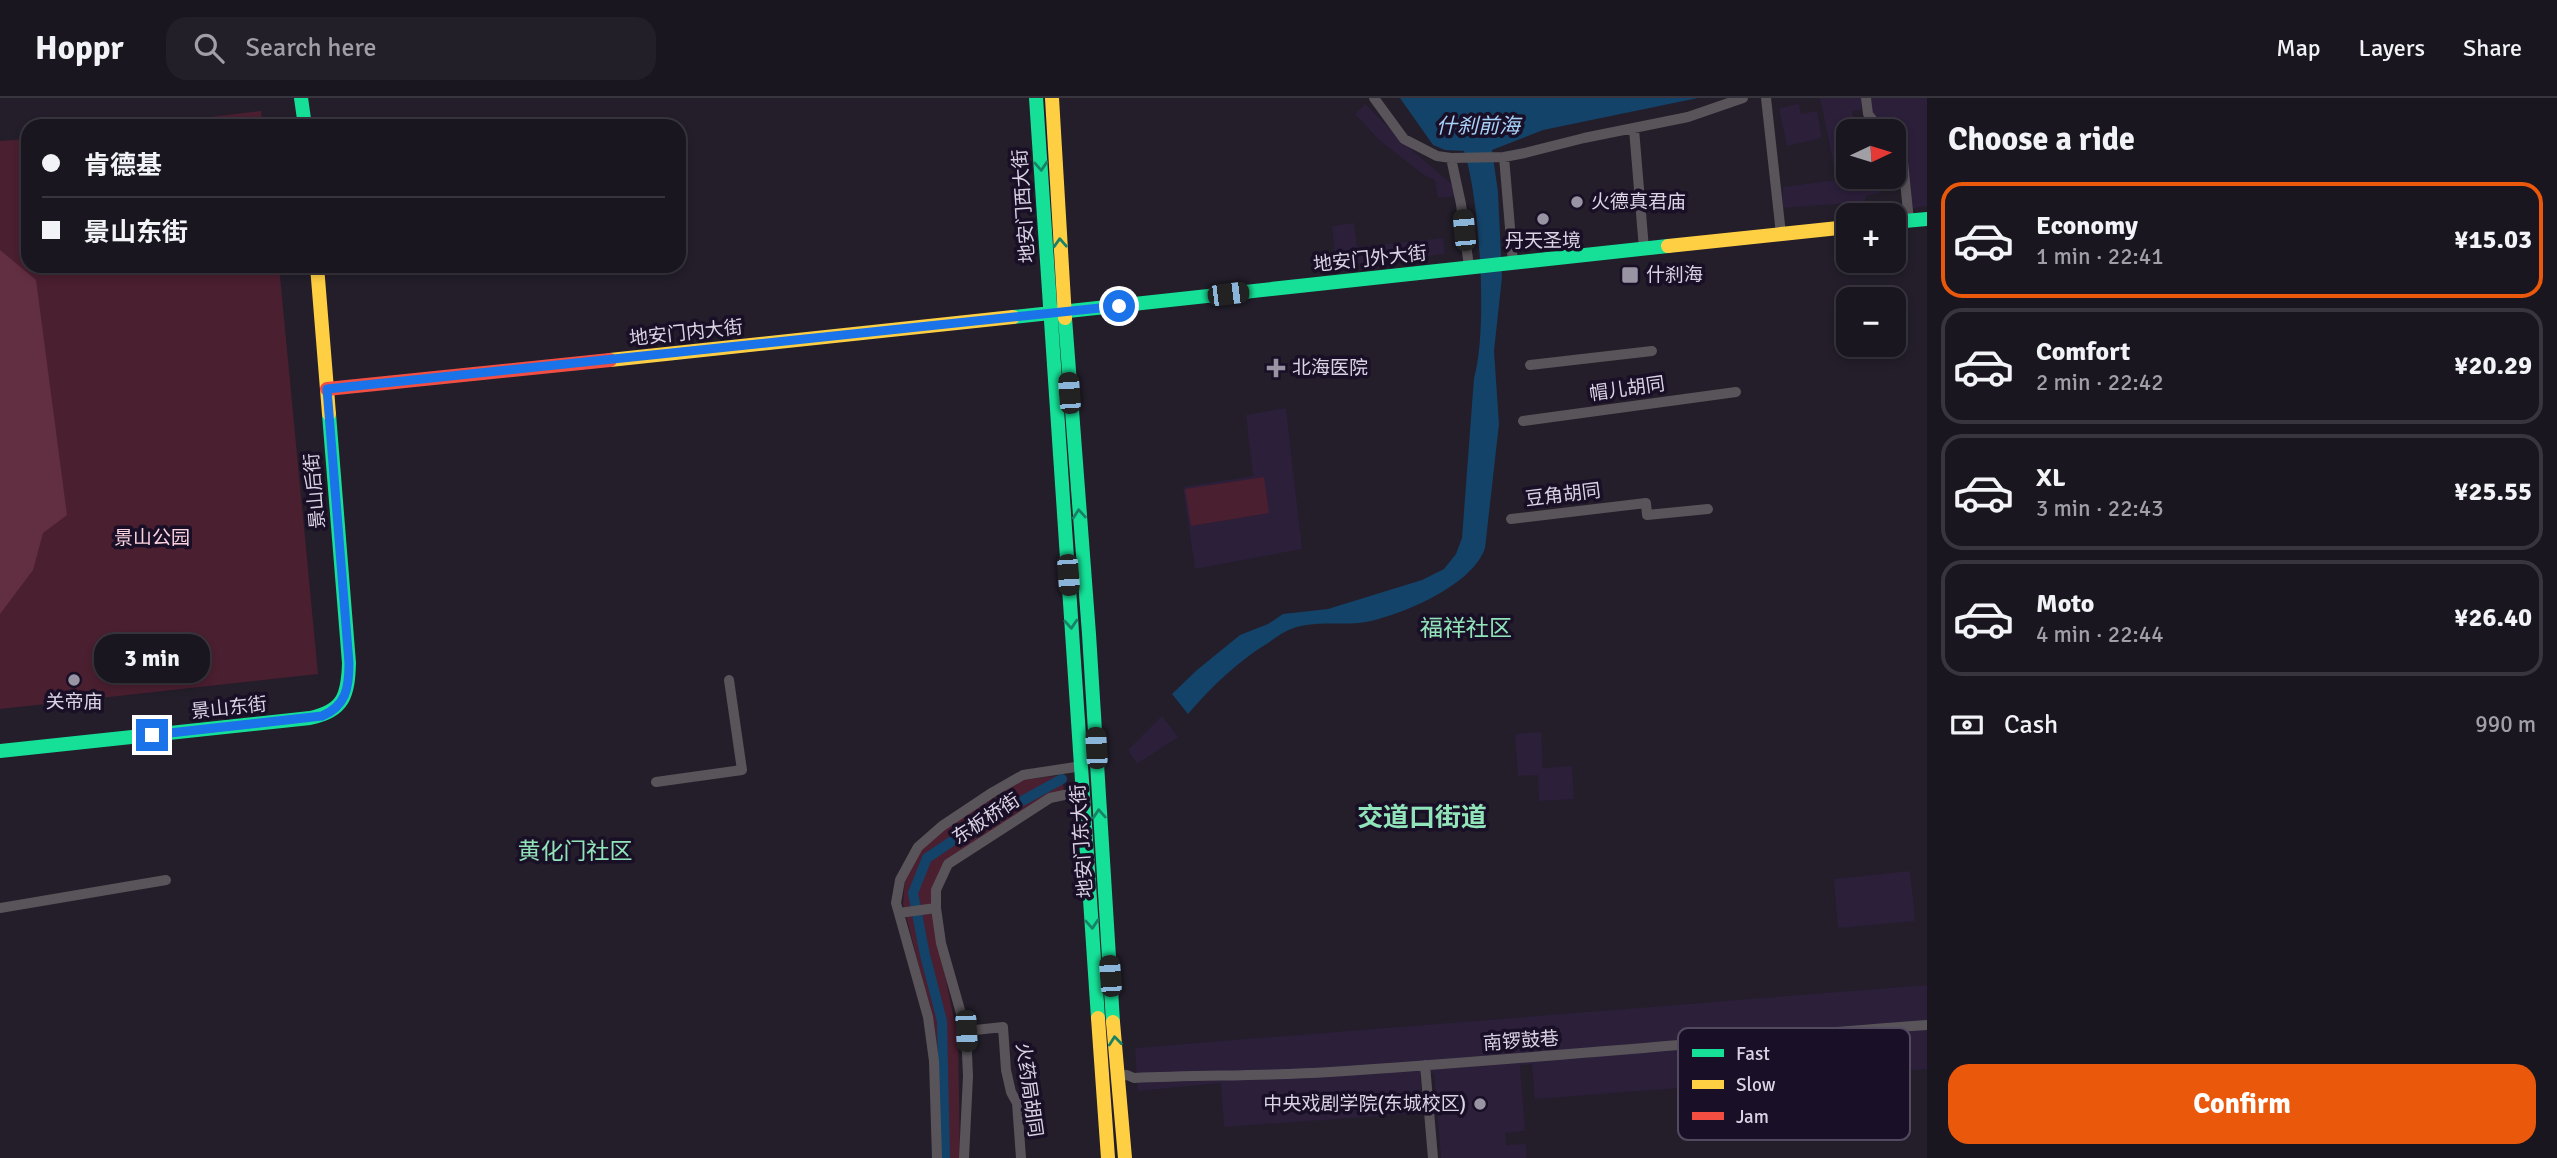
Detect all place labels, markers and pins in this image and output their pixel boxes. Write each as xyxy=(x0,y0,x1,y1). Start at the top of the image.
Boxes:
place label: 火德真君庙 xyxy=(1591,190,1686,214)
marker: 火德真君庙 xyxy=(1569,194,1585,210)
marker: 丹天圣境 xyxy=(1535,211,1551,227)
place label: 丹天圣境 xyxy=(1505,229,1581,253)
place label: 什刹海 xyxy=(1646,263,1703,287)
marker: 什刹海 xyxy=(1620,265,1640,285)
place label: 北海医院 xyxy=(1292,356,1368,380)
marker: 北海医院 xyxy=(1266,358,1286,378)
marker: 关帝庙 xyxy=(66,672,82,688)
place label: 关帝庙 xyxy=(45,690,103,714)
place label: 中央戏剧学院(东城校区) xyxy=(1263,1092,1466,1116)
marker: 中央戏剧学院(东城校区) xyxy=(1472,1096,1488,1112)

